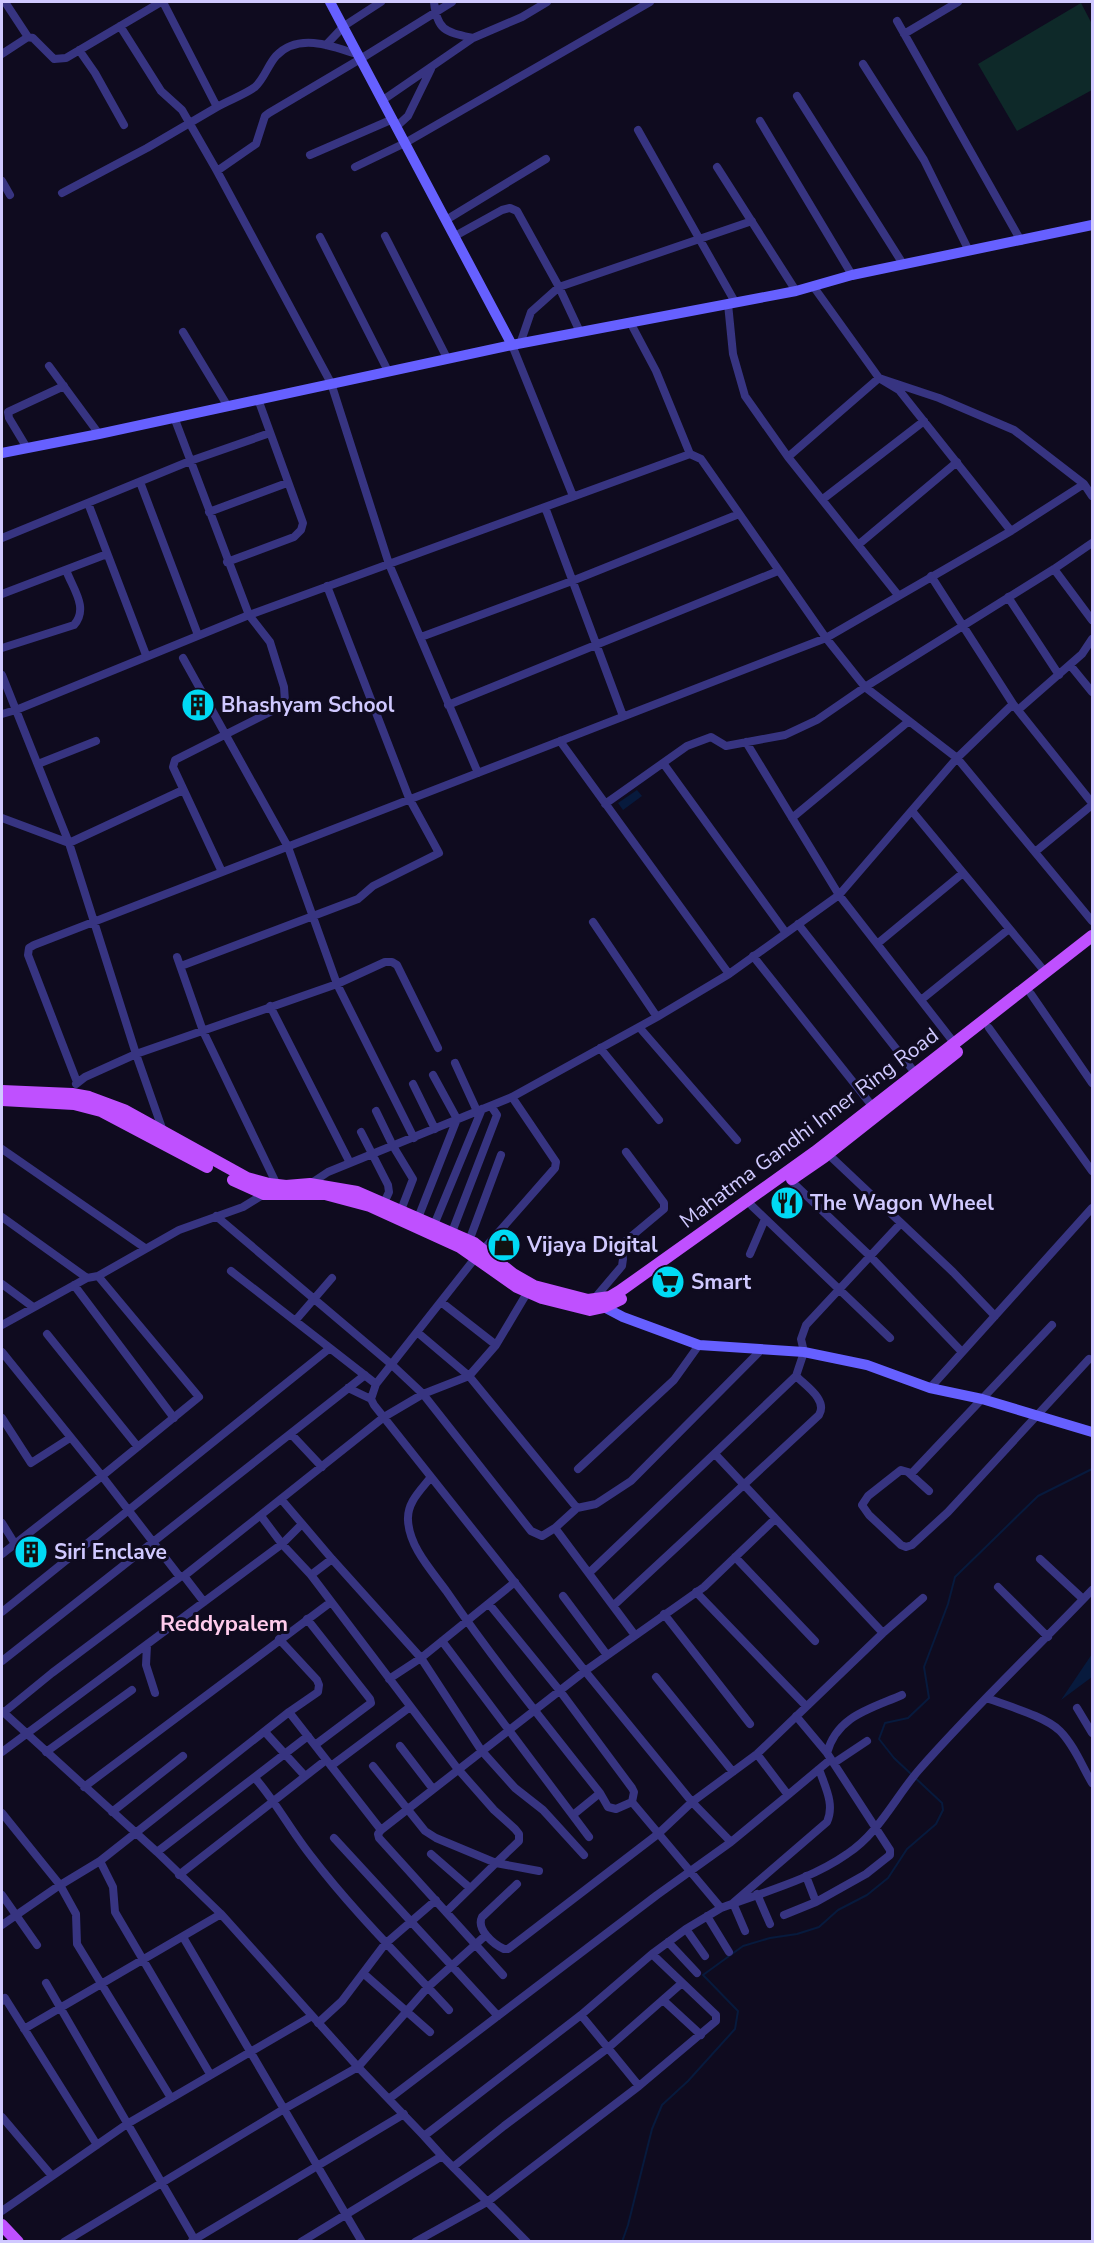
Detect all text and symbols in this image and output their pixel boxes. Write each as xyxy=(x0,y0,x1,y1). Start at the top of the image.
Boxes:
building icon: Bhashyam School xyxy=(180,687,216,723)
place label: Bhashyam School xyxy=(221,691,395,719)
street label: Mahatma Gandhi Inner Ring Road xyxy=(674,1021,944,1235)
restaurant icon: The Wagon Wheel xyxy=(769,1185,805,1221)
place label: The Wagon Wheel xyxy=(810,1189,994,1217)
shop icon: Vijaya Digital xyxy=(486,1227,522,1263)
place label: Vijaya Digital xyxy=(526,1231,658,1259)
supermarket icon: Smart xyxy=(650,1264,686,1300)
place label: Smart xyxy=(691,1268,752,1296)
building icon: Siri Enclave xyxy=(13,1534,49,1570)
place label: Siri Enclave xyxy=(54,1538,167,1566)
district label: Reddypalem xyxy=(160,1609,288,1639)

